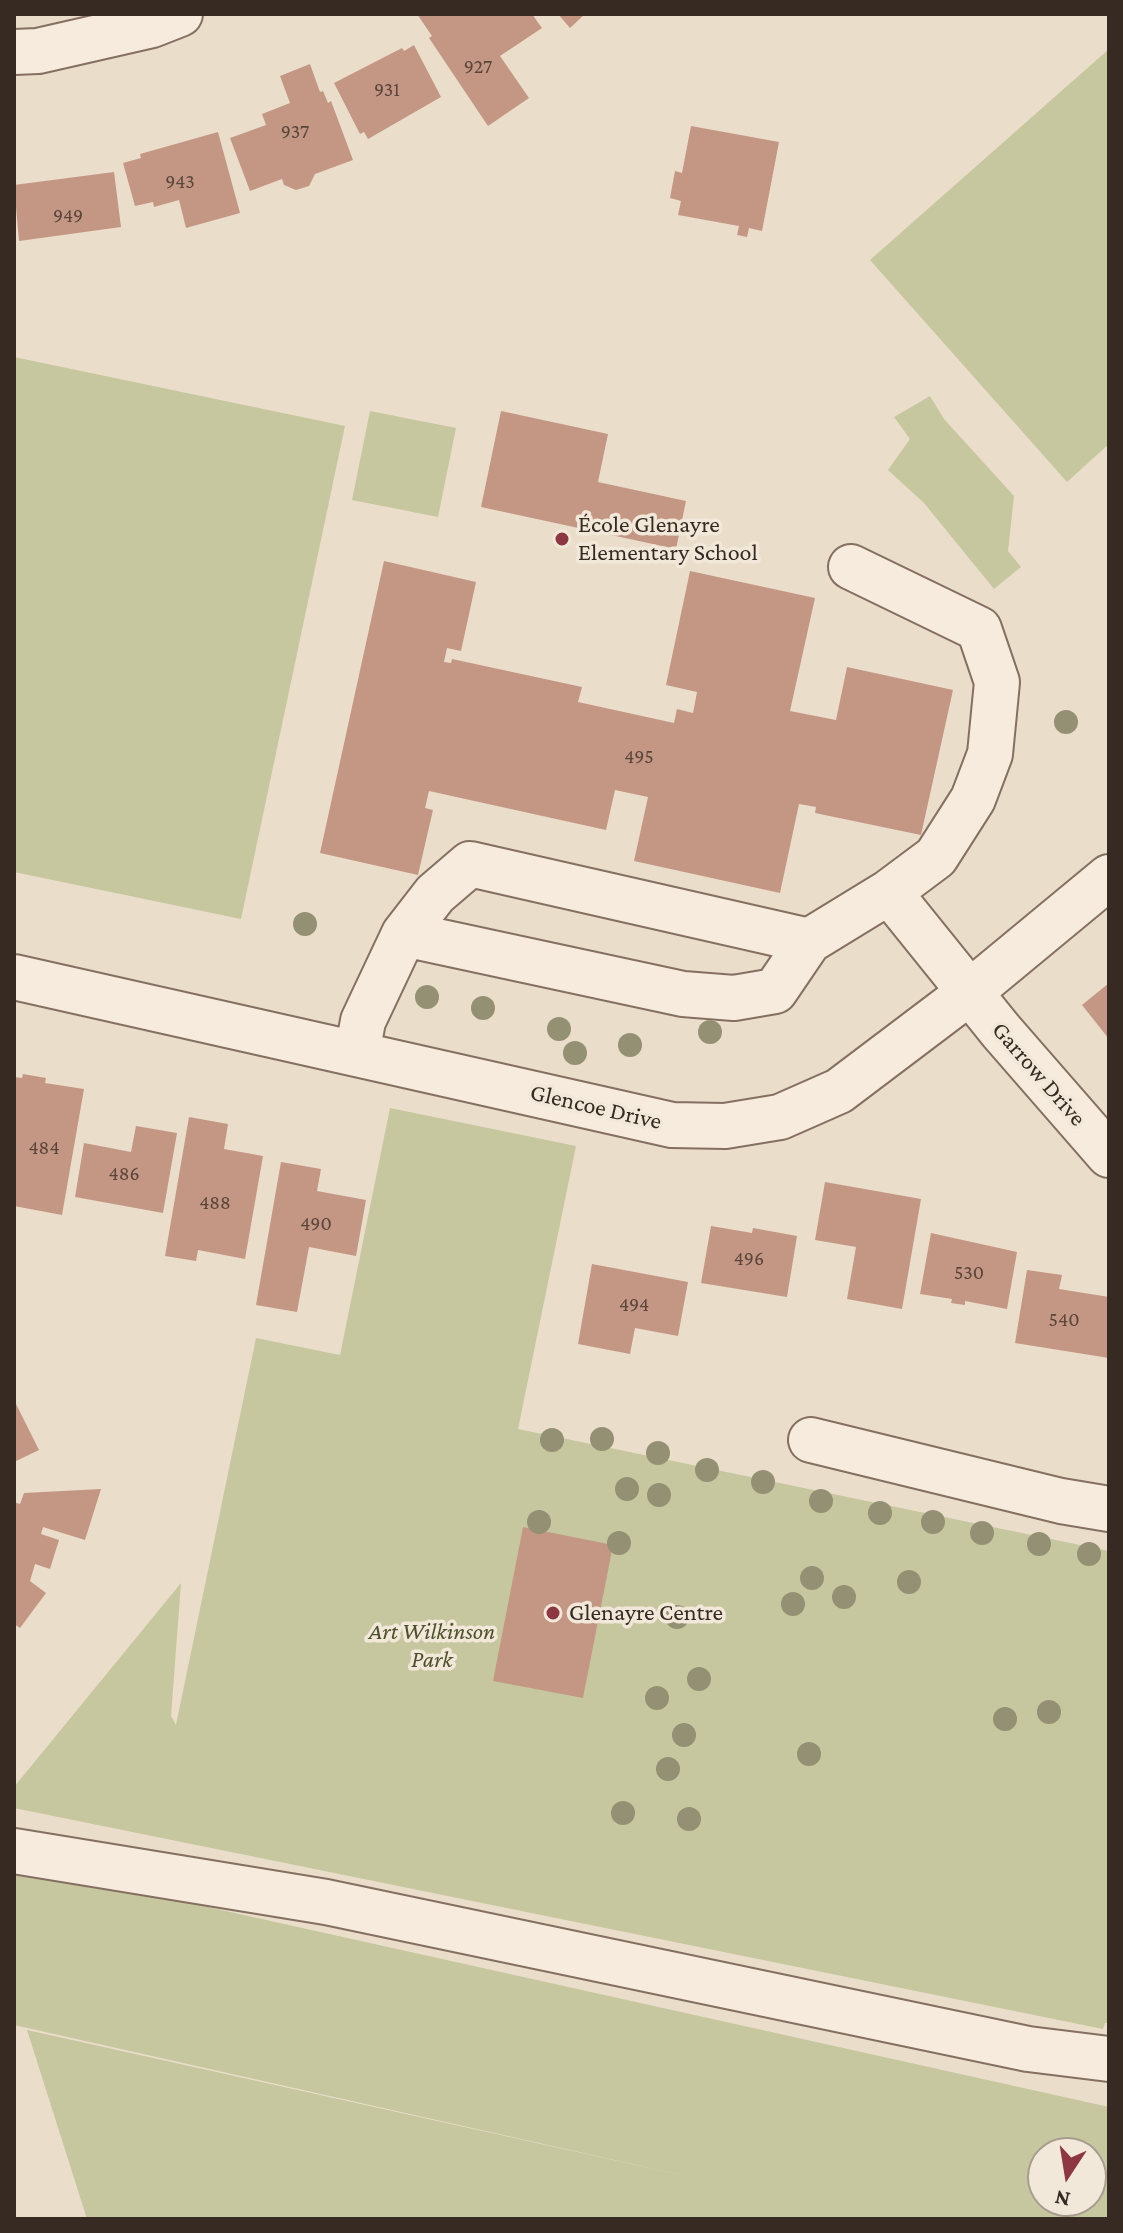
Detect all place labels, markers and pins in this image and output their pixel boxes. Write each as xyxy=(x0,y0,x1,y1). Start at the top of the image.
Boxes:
place label: École Glenayre Elementary School xyxy=(578,511,758,567)
marker: École Glenayre Elementary School xyxy=(553,530,571,548)
place label: Glenayre Centre xyxy=(569,1599,723,1627)
marker: Glenayre Centre xyxy=(544,1604,562,1622)

